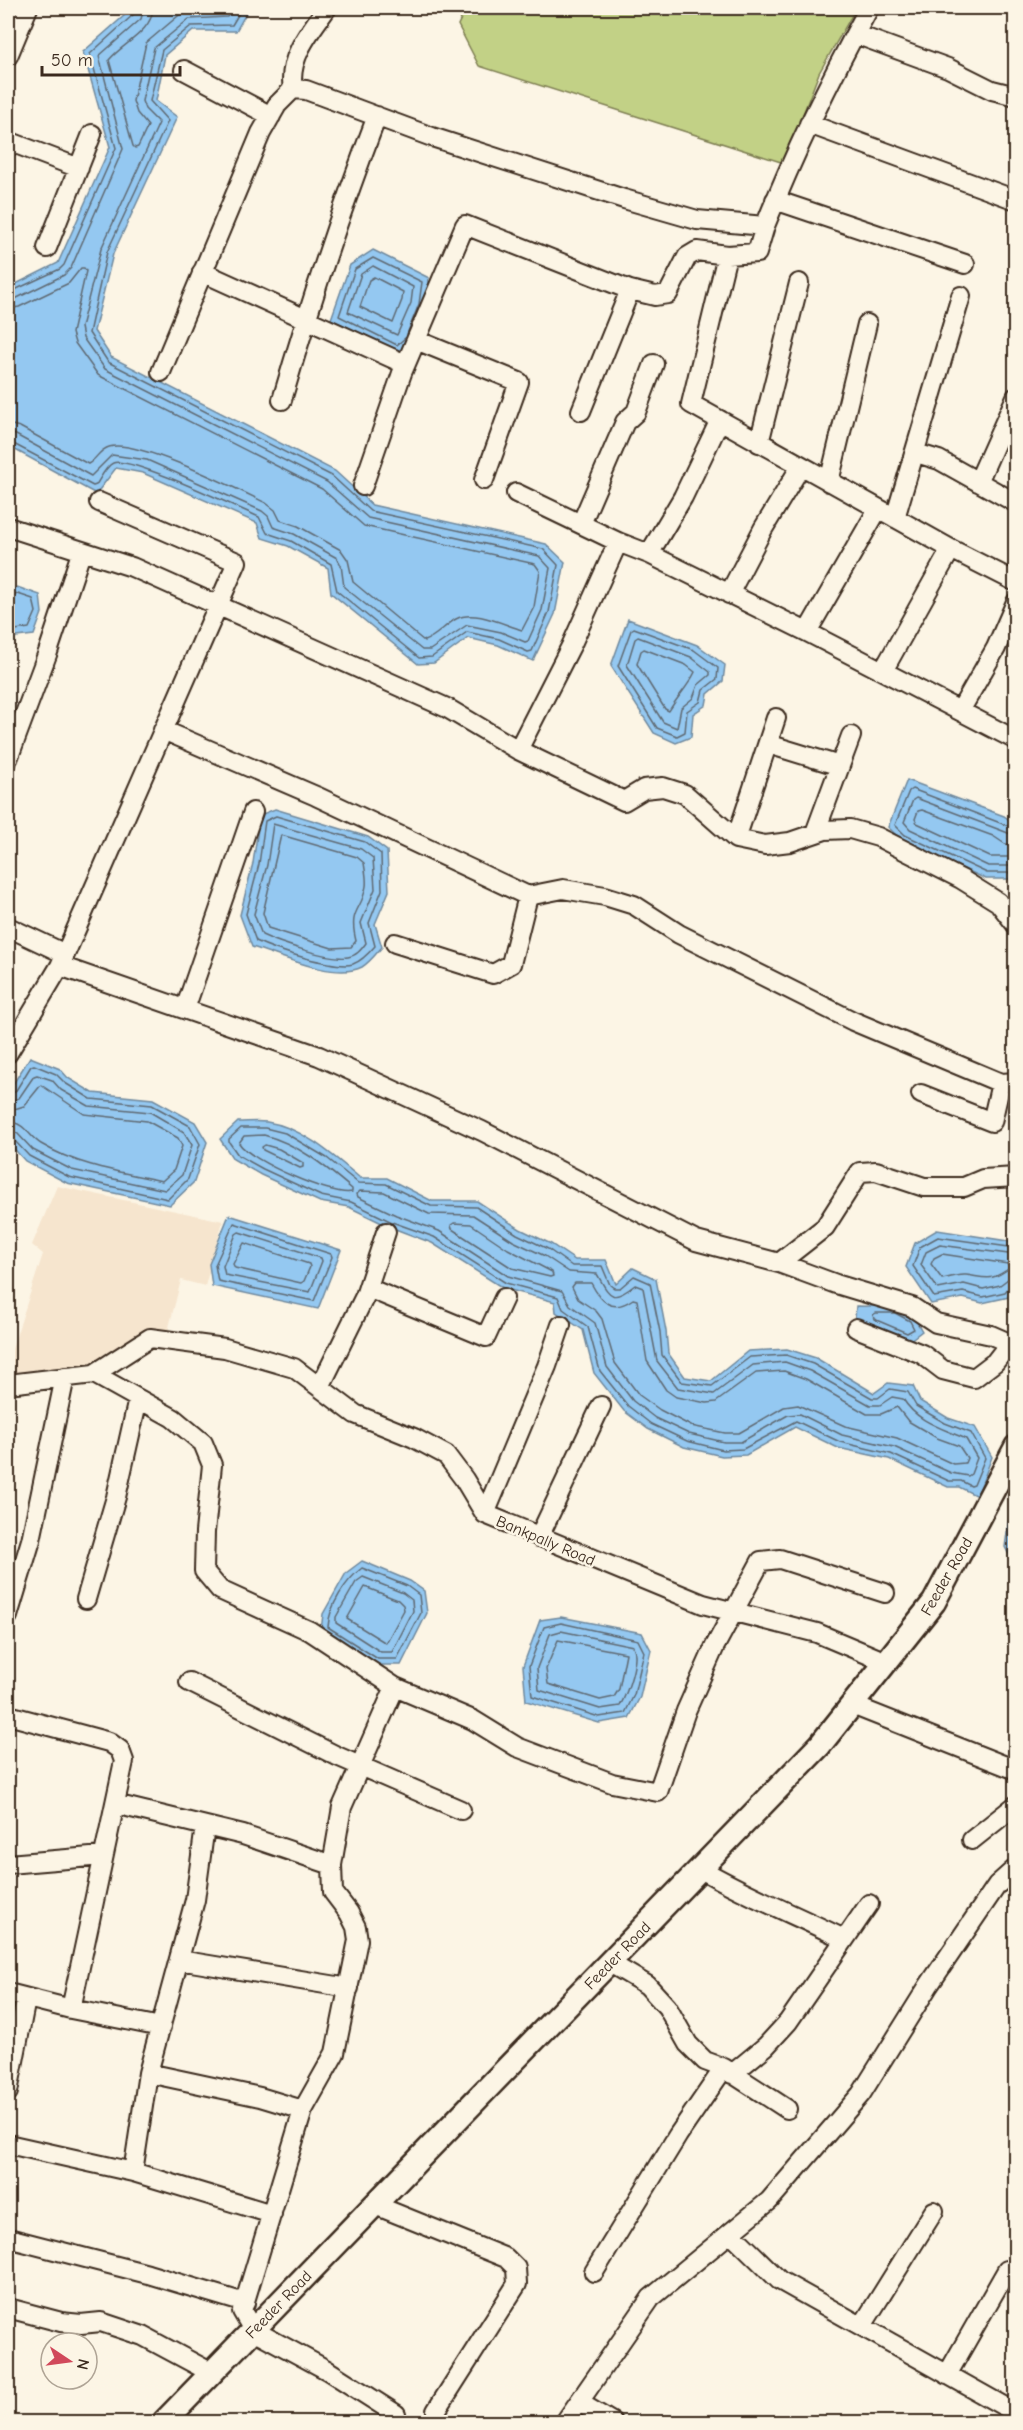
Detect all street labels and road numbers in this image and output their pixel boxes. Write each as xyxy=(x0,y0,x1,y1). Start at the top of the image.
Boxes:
street label: Bankpally Road xyxy=(494,1512,598,1570)
street label: Feeder Road xyxy=(917,1534,976,1619)
street label: Feeder Road xyxy=(581,1918,654,1993)
street label: Feeder Road xyxy=(242,2267,315,2342)

